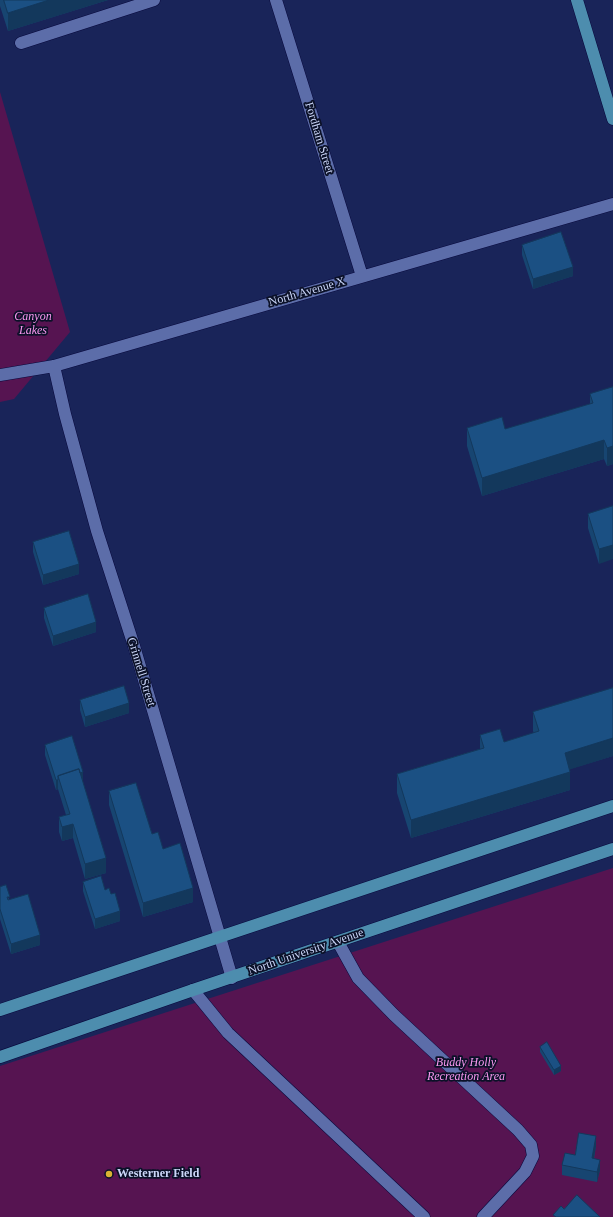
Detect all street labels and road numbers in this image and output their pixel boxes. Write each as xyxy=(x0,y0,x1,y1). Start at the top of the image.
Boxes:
street label: Fordham Street xyxy=(301,100,337,176)
street label: North Avenue X xyxy=(267,274,347,310)
street label: Grinnell Street xyxy=(124,636,158,708)
street label: North University Avenue xyxy=(246,925,366,979)

